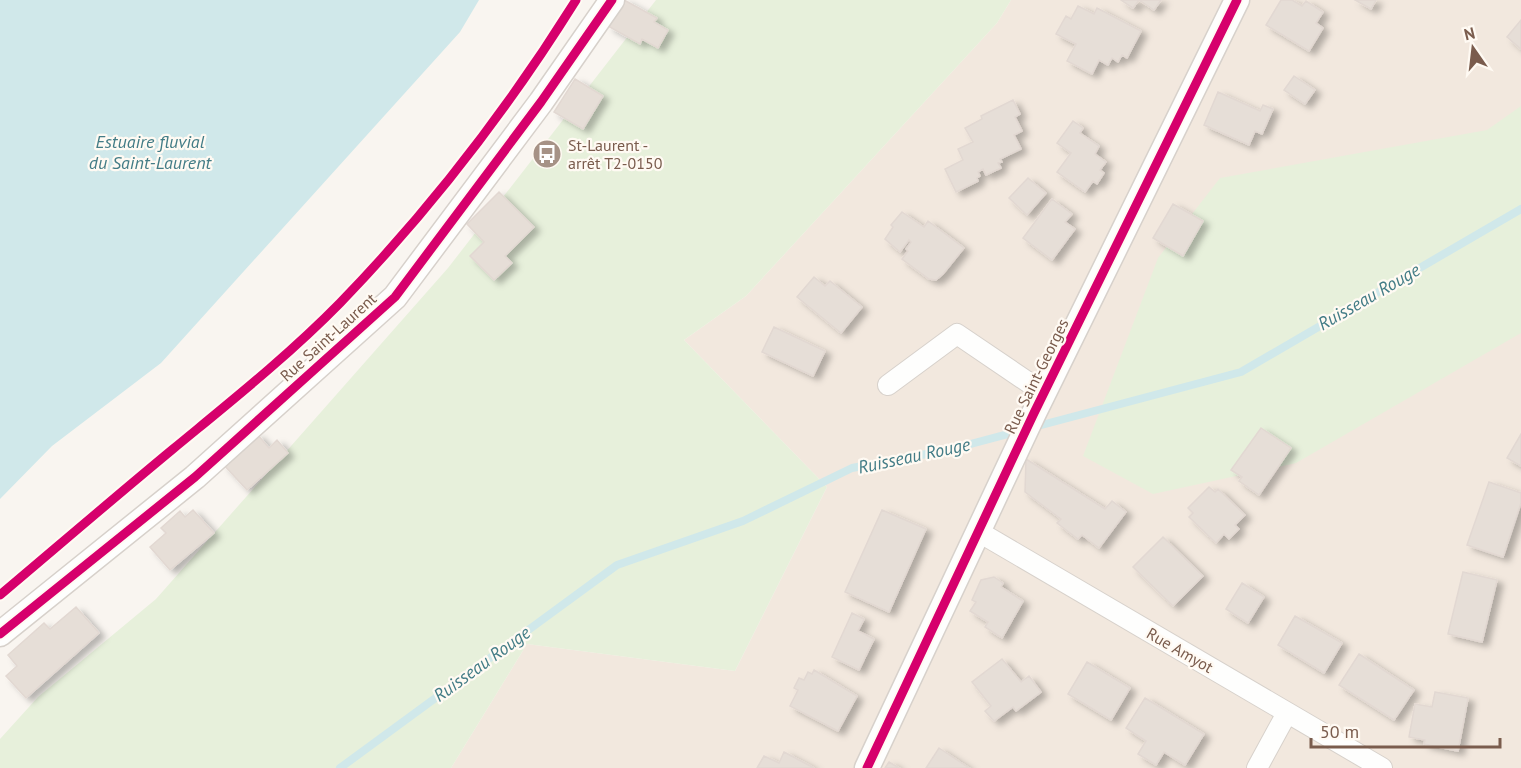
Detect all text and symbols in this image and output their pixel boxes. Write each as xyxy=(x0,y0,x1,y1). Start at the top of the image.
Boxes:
north arrow xyxy=(1443,18,1503,78)
text: N xyxy=(1462,22,1477,44)
water label: Estuaire fluvial du Saint-Laurent xyxy=(89,130,213,174)
place label: St-Laurent - arrêt T2-0150 xyxy=(568,135,663,173)
bus stop icon: St-Laurent - arrêt T2-0150 xyxy=(531,138,563,170)
water label: Ruisseau Rouge xyxy=(1314,258,1425,335)
street label: Rue Saint-Laurent xyxy=(276,288,381,386)
street label: Rue Saint-Georges xyxy=(999,315,1073,437)
water label: Ruisseau Rouge xyxy=(856,432,973,479)
water label: Ruisseau Rouge xyxy=(429,620,535,706)
street label: Rue Amyot xyxy=(1143,623,1217,677)
scale bar xyxy=(1311,711,1500,749)
text: 50 m xyxy=(1320,720,1359,743)

